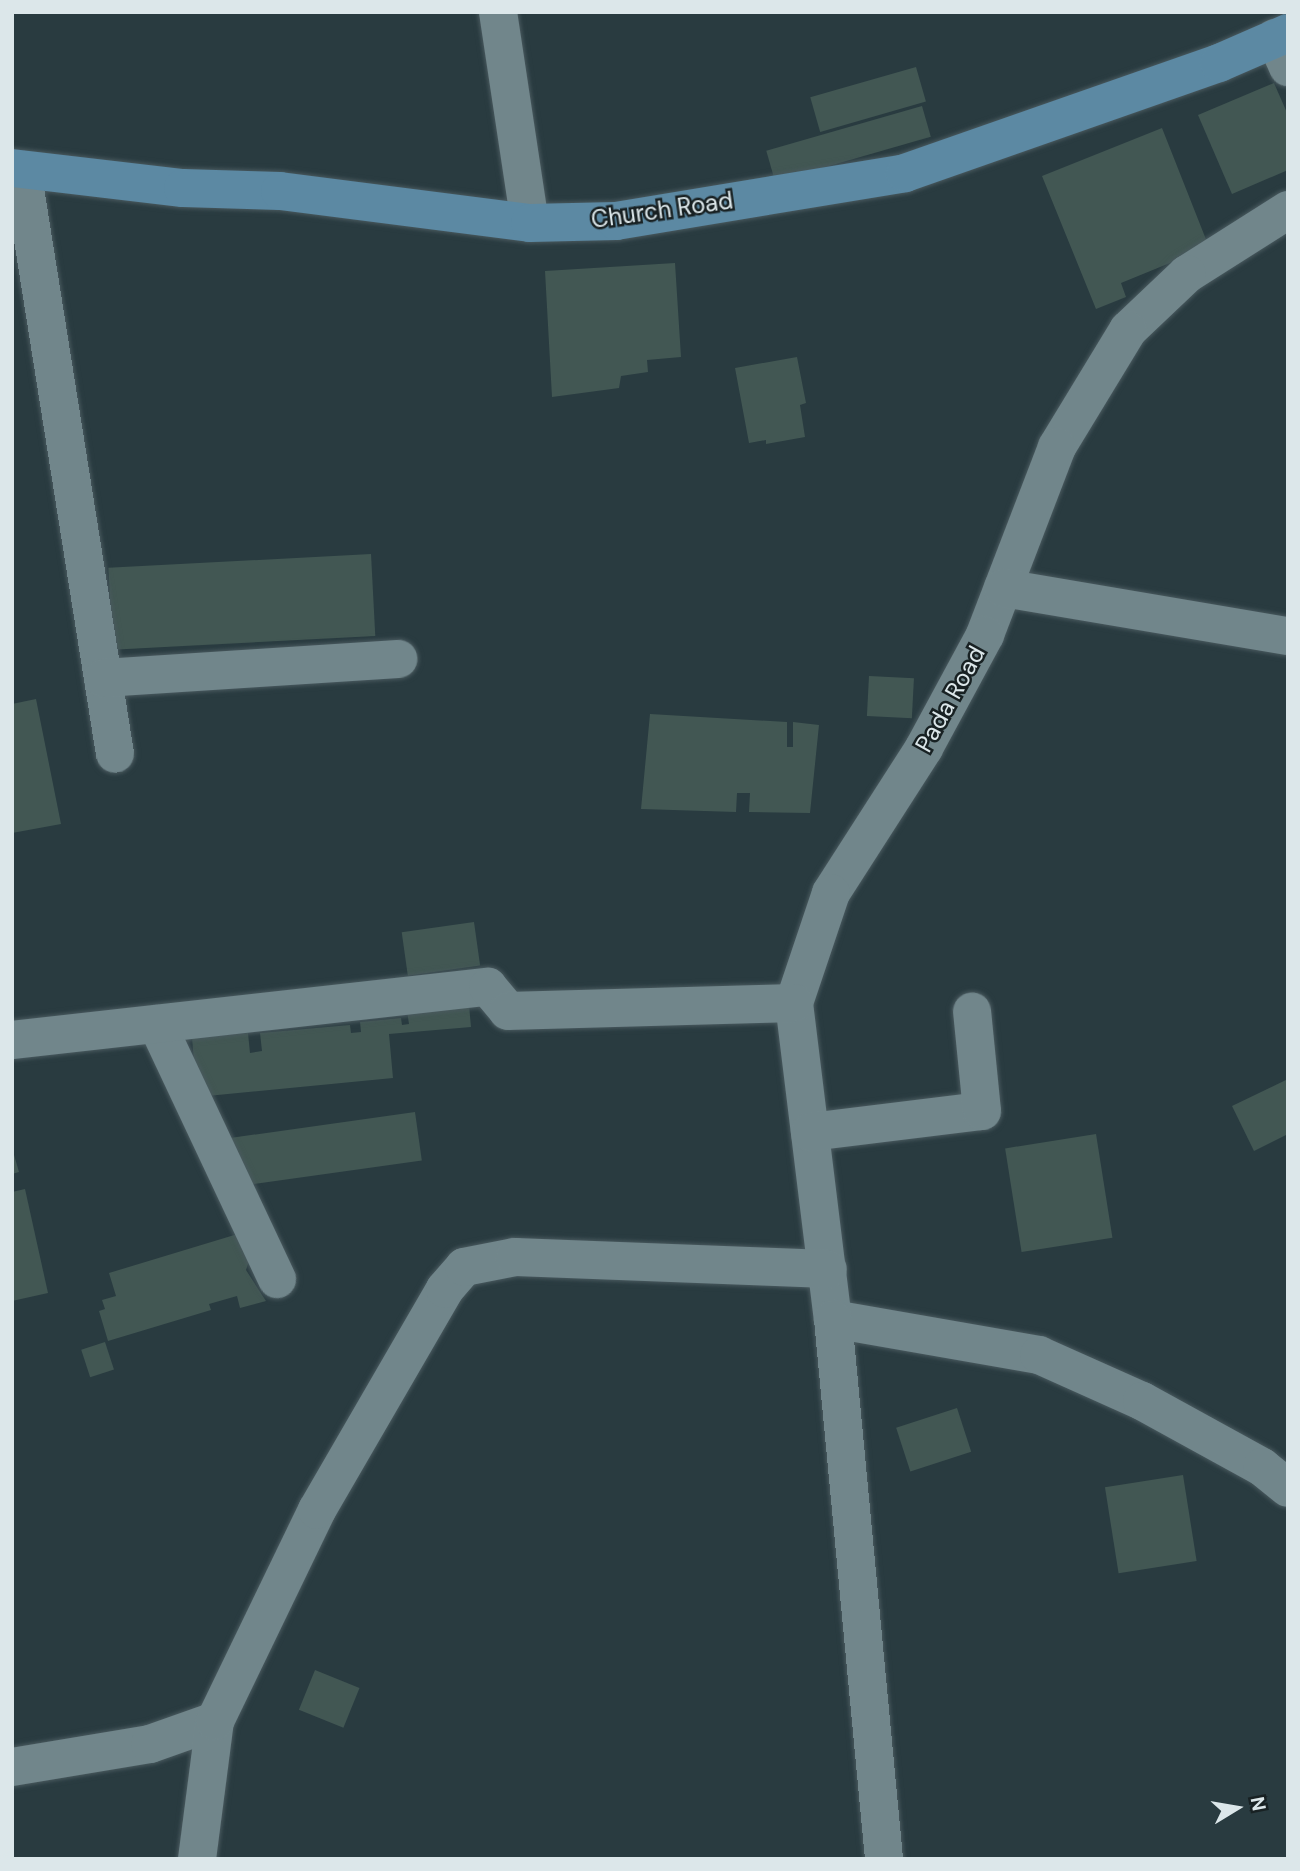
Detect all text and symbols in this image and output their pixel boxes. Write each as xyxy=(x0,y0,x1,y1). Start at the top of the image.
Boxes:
street label: Church Road xyxy=(589,186,735,234)
street label: Pada Road xyxy=(909,641,991,757)
north arrow xyxy=(1202,1773,1272,1843)
text: N xyxy=(1245,1795,1272,1813)

